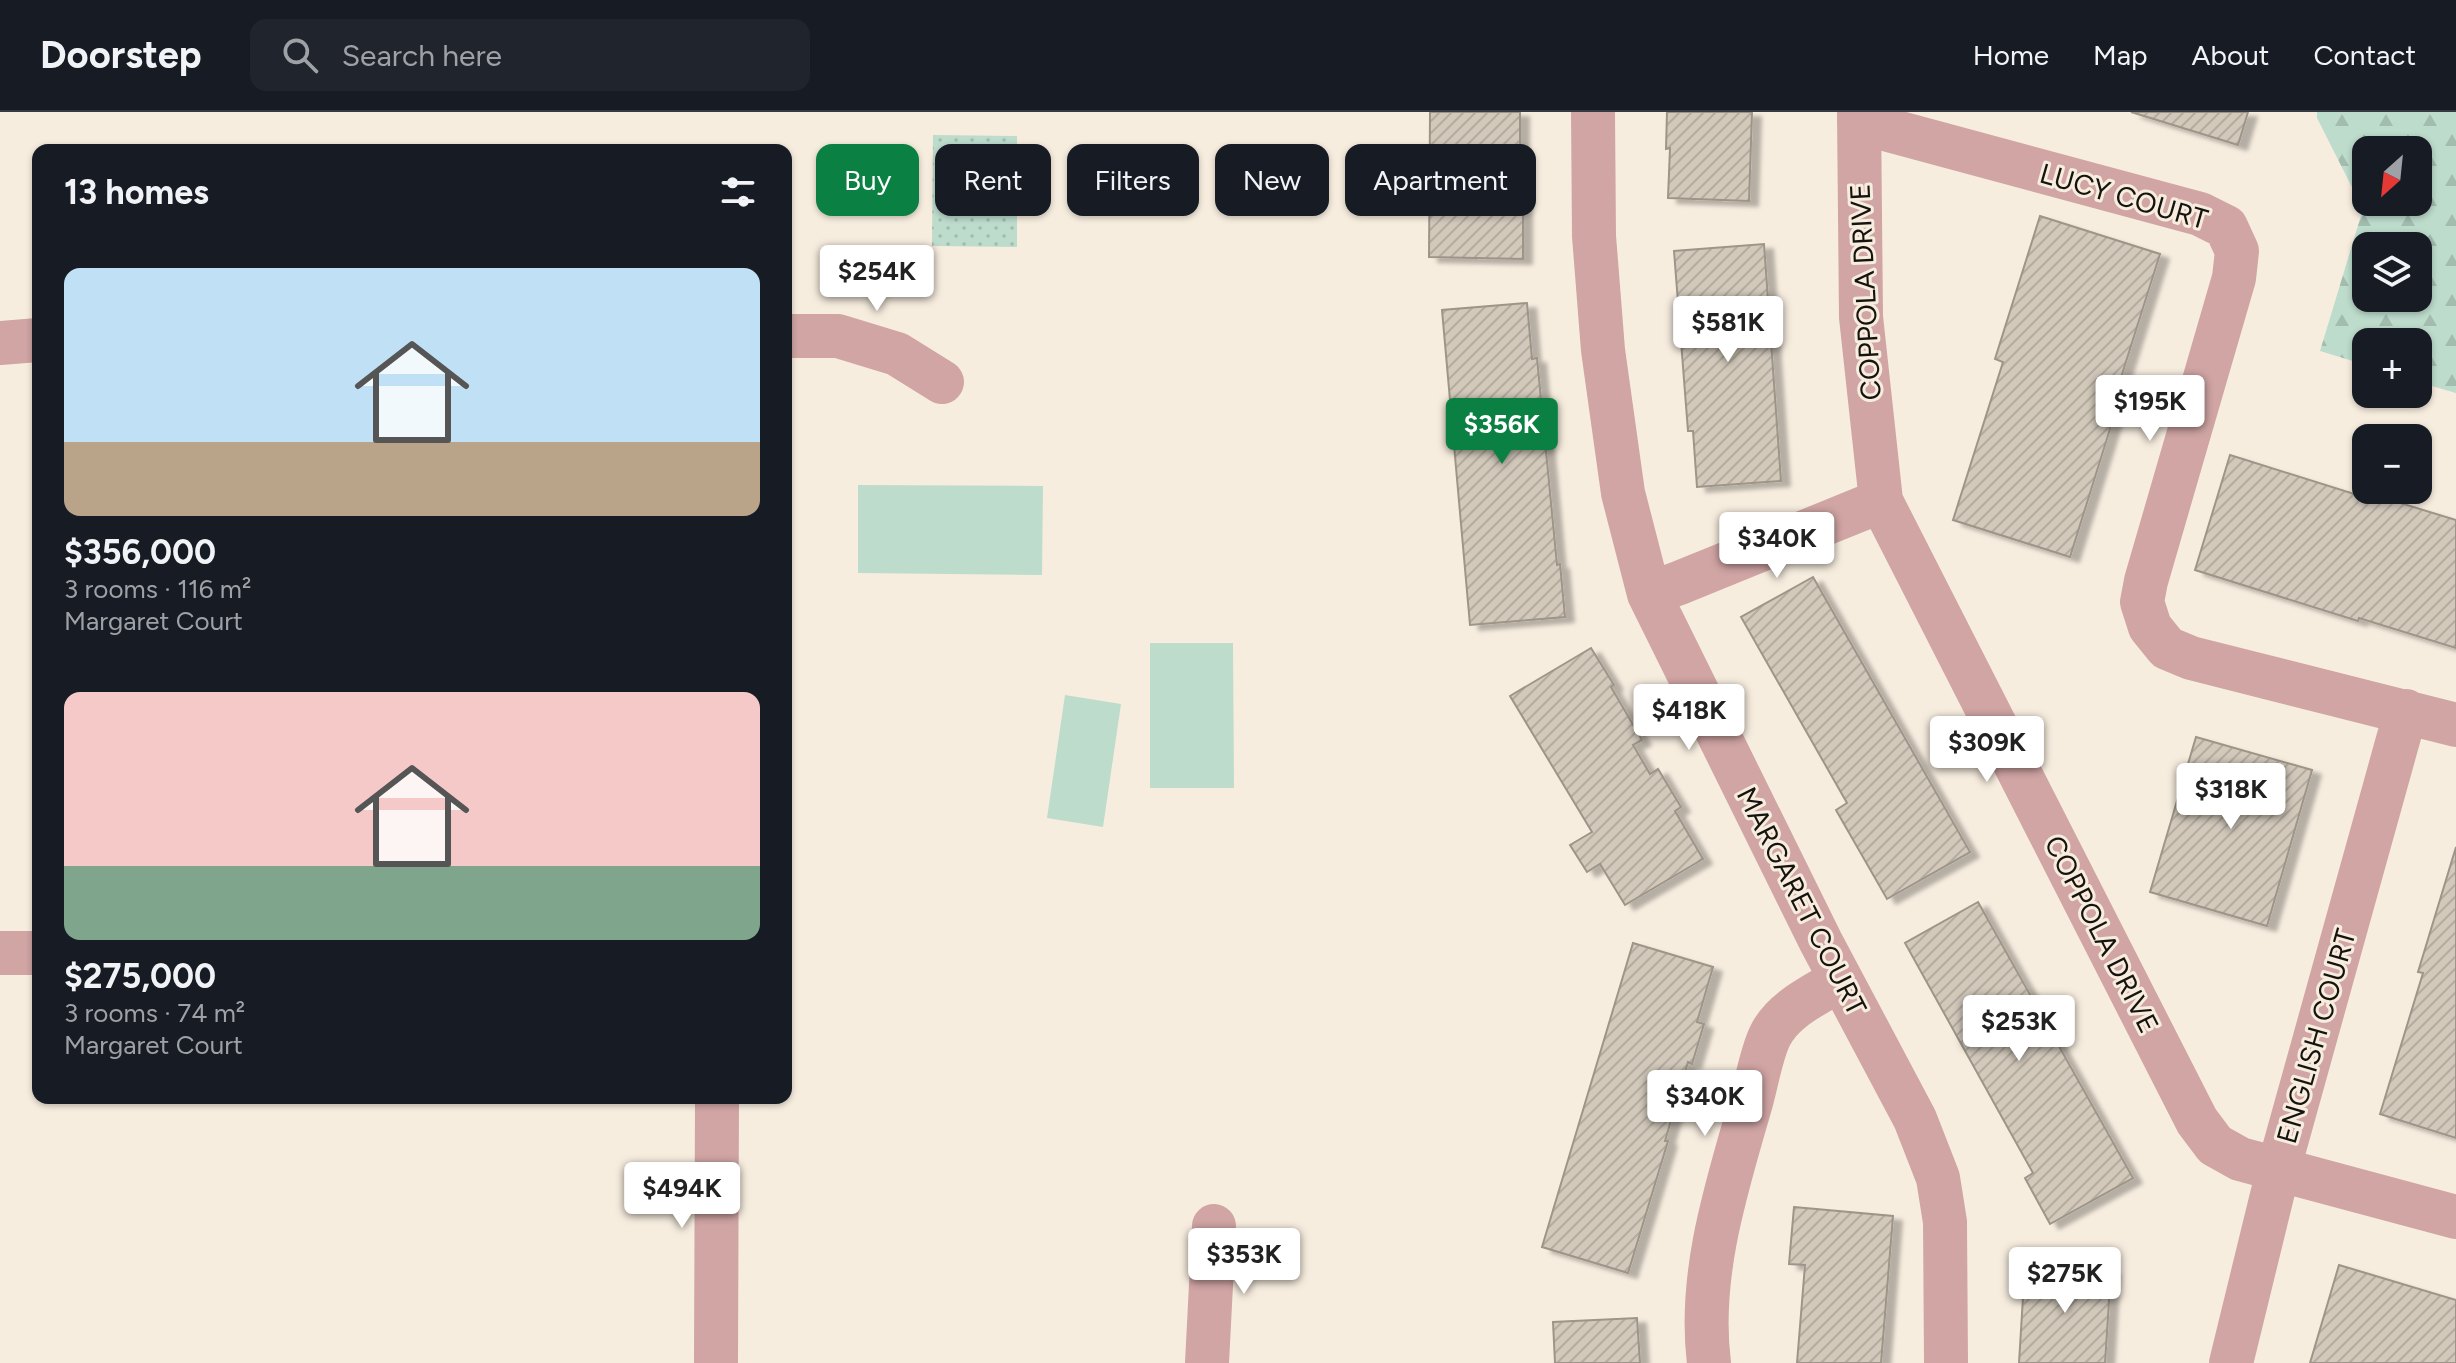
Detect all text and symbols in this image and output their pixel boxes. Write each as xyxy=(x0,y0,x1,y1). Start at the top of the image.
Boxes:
search box xyxy=(250,19,810,91)
text: Doorstep xyxy=(40,32,202,78)
icon: search xyxy=(278,33,322,77)
text: Search here xyxy=(342,37,502,74)
text: Home xyxy=(1973,38,2049,72)
text: Map xyxy=(2093,38,2148,72)
text: About xyxy=(2192,38,2269,72)
text: Contact xyxy=(2313,38,2416,72)
north arrow xyxy=(2352,136,2432,216)
map controls xyxy=(2352,136,2432,504)
chip: Buy xyxy=(816,144,919,216)
chip: Rent xyxy=(935,144,1051,216)
chip: Filters xyxy=(1067,144,1199,216)
chip: New xyxy=(1215,144,1329,216)
chip: Apartment xyxy=(1345,144,1536,216)
street label: LUCY COURT xyxy=(2036,156,2212,236)
icon: filters xyxy=(716,170,760,214)
text: 13 homes xyxy=(64,172,209,213)
street label: COPPOLA DRIVE xyxy=(1842,183,1888,401)
button: layers xyxy=(2352,232,2432,312)
pin: $254K xyxy=(821,245,933,313)
text: $254K xyxy=(838,255,916,287)
pin: $581K xyxy=(1672,296,1784,364)
text: $581K xyxy=(1691,306,1765,338)
icon: home xyxy=(340,320,484,464)
button: + xyxy=(2352,328,2432,408)
pin: $195K xyxy=(2094,375,2206,443)
text: $195K xyxy=(2114,385,2186,417)
pin: $356K xyxy=(1446,398,1558,466)
text: $356K xyxy=(1464,408,1540,440)
button: − xyxy=(2352,424,2432,504)
pin: $340K xyxy=(1721,512,1833,580)
text: $340K xyxy=(1737,522,1817,554)
text: $356,000 xyxy=(64,532,216,573)
text: 3 rooms · 116 m² xyxy=(64,573,251,605)
text: Margaret Court xyxy=(64,605,243,637)
pin: $418K xyxy=(1633,684,1745,752)
text: $418K xyxy=(1651,694,1727,726)
pin: $309K xyxy=(1931,716,2043,784)
text: $309K xyxy=(1948,726,2026,758)
icon: home xyxy=(340,744,484,888)
pin: $318K xyxy=(2175,763,2287,831)
text: $318K xyxy=(2194,773,2268,805)
street label: MARGARET COURT xyxy=(1730,781,1874,1021)
street label: COPPOLA DRIVE xyxy=(2038,830,2166,1038)
street label: ENGLISH COURT xyxy=(2269,924,2363,1147)
text: $275,000 xyxy=(64,956,216,997)
pin: $253K xyxy=(1963,995,2075,1063)
text: 3 rooms · 74 m² xyxy=(64,997,245,1029)
text: $253K xyxy=(1981,1005,2057,1037)
text: Margaret Court xyxy=(64,1029,243,1061)
pin: $340K xyxy=(1649,1070,1761,1138)
text: $340K xyxy=(1665,1080,1745,1112)
pin: $494K xyxy=(626,1162,738,1230)
text: $494K xyxy=(642,1172,722,1204)
pin: $353K xyxy=(1188,1228,1300,1296)
text: $353K xyxy=(1206,1238,1282,1270)
pin: $275K xyxy=(2009,1247,2121,1315)
text: $275K xyxy=(2027,1257,2103,1289)

